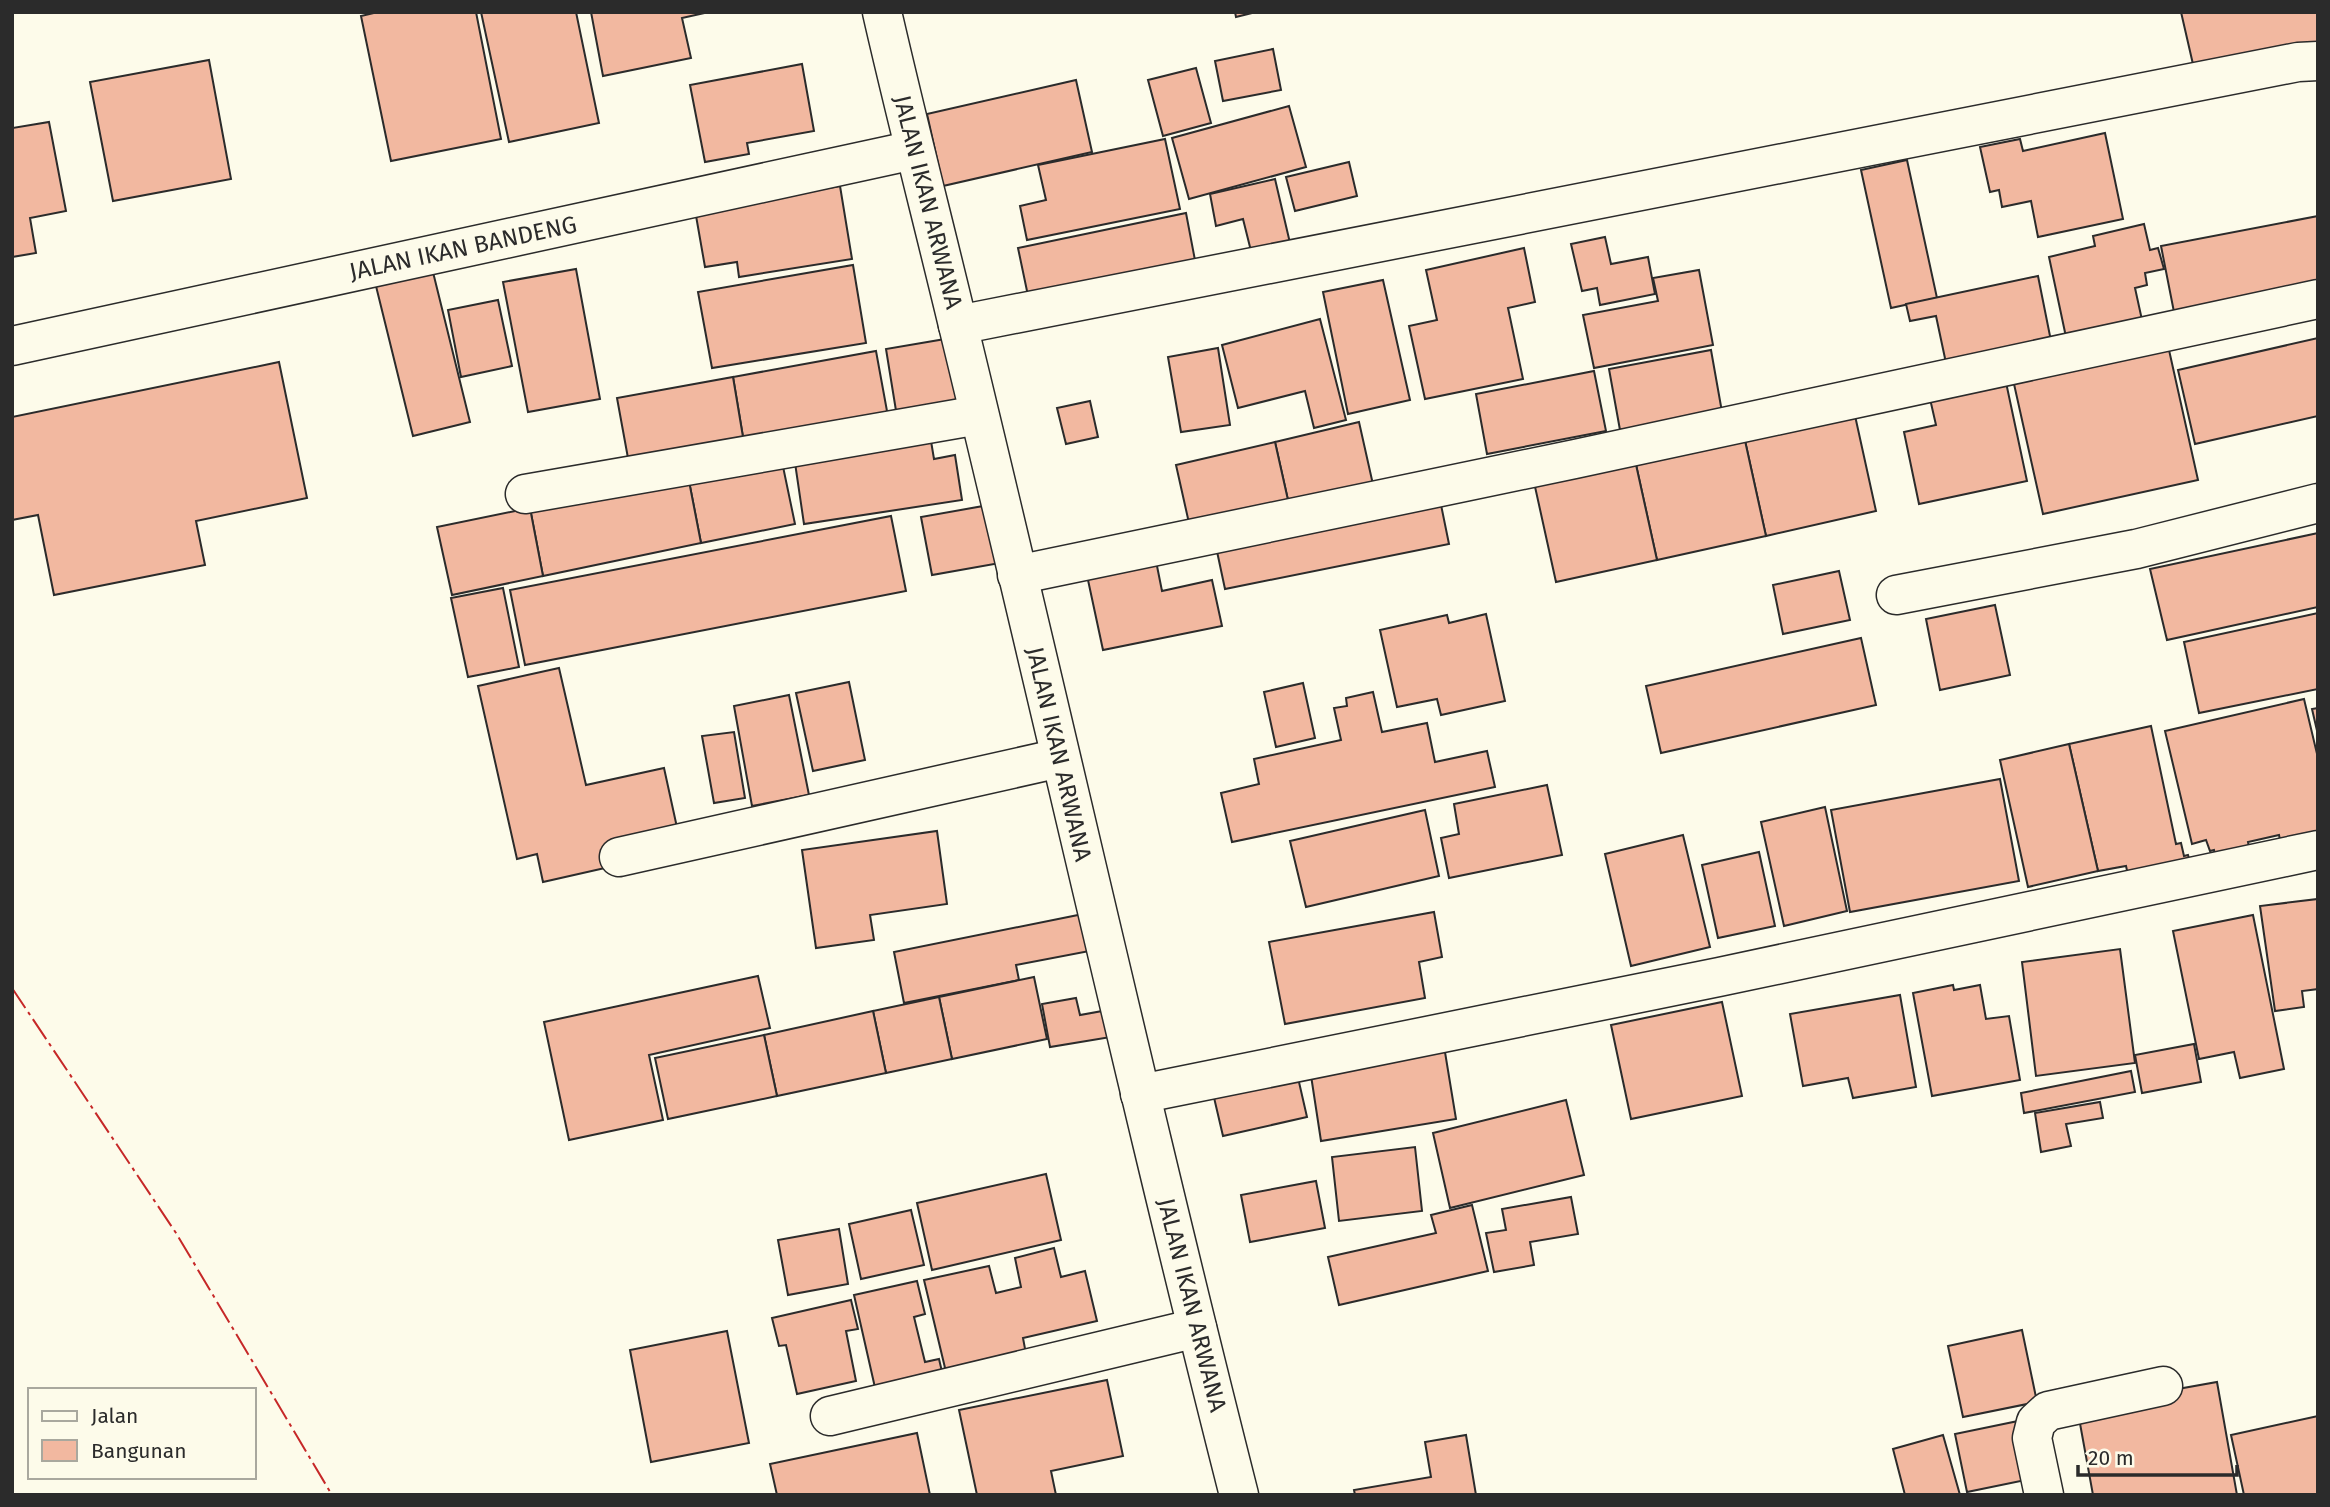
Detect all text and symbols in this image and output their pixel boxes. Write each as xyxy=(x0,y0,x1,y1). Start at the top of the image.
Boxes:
street label: JALAN IKAN ARWANA xyxy=(888,92,968,312)
street label: JALAN IKAN BANDENG xyxy=(347,210,579,286)
street label: JALAN IKAN ARWANA xyxy=(1021,644,1097,864)
street label: JALAN IKAN ARWANA xyxy=(1152,1195,1232,1415)
legend xyxy=(28,1388,256,1479)
text: Jalan xyxy=(91,1403,138,1429)
scale bar xyxy=(2078,1434,2237,1478)
text: Bangunan xyxy=(91,1438,186,1464)
text: 20 m xyxy=(2088,1445,2134,1471)

